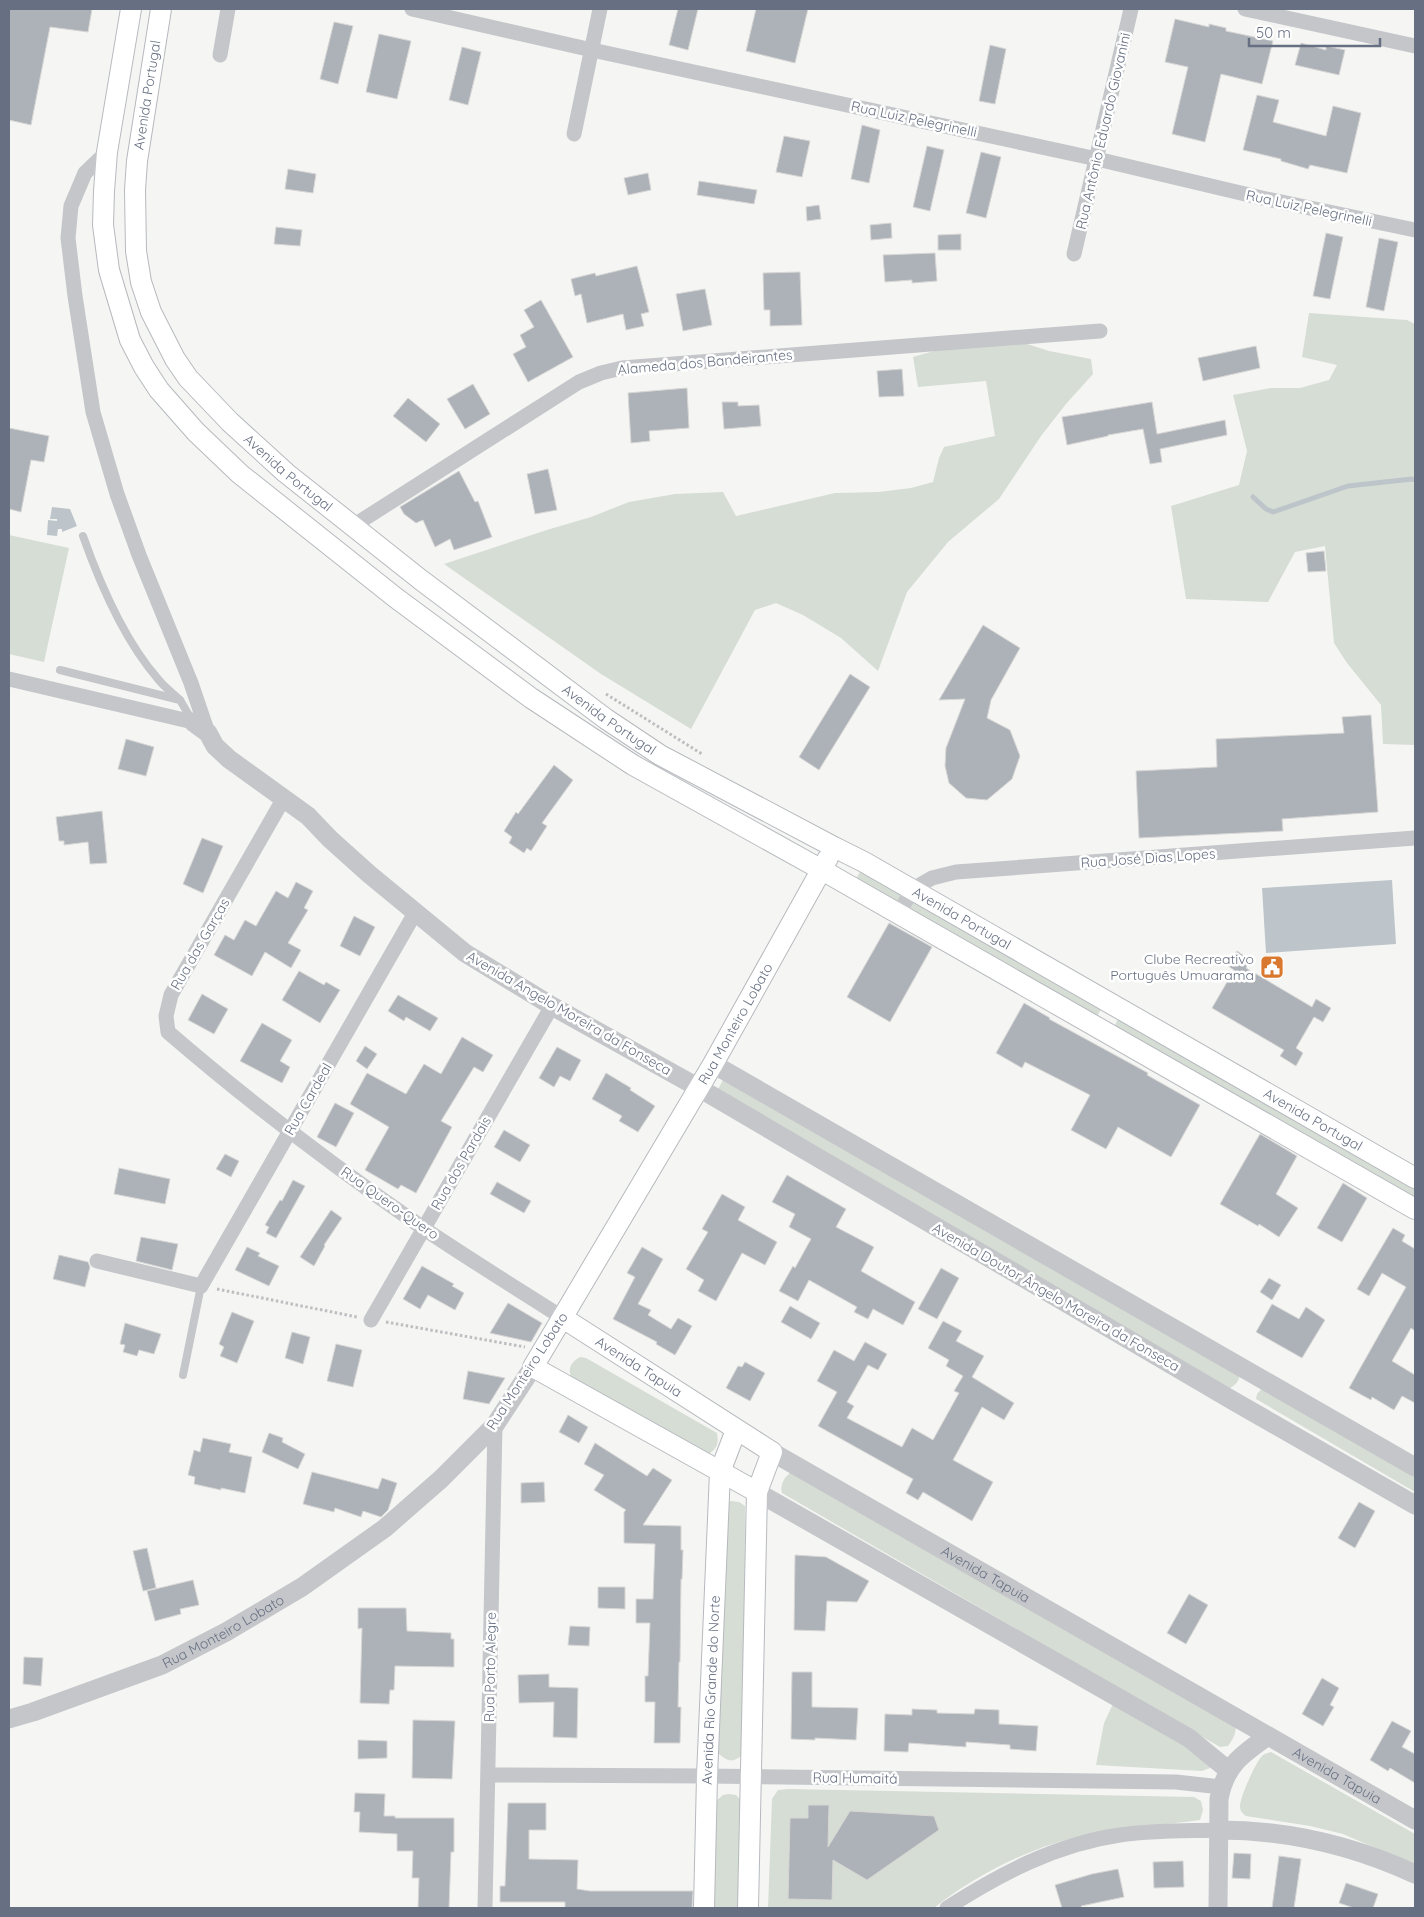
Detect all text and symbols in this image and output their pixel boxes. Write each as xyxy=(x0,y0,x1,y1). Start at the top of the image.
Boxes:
scale bar xyxy=(1249,15,1380,47)
text: 50 m xyxy=(1256,23,1291,42)
street label: Rua Antônio Eduardo Giovanini xyxy=(1072,31,1134,231)
street label: Avenida Portugal xyxy=(129,39,165,151)
street label: Rua Luiz Pelegrinelli xyxy=(850,97,978,141)
street label: Rua Luiz Pelegrinelli xyxy=(1245,186,1373,230)
street label: Alameda dos Bandeirantes xyxy=(617,345,793,379)
street label: Avenida Portugal xyxy=(240,430,336,516)
street label: Avenida Portugal xyxy=(559,680,660,759)
street label: Rua José Dias Lopes xyxy=(1080,844,1216,872)
street label: Avenida Portugal xyxy=(909,883,1014,953)
street label: Rua das Garças xyxy=(166,895,234,993)
street label: Avenida Angelo Moreira da Fonseca xyxy=(463,947,675,1079)
place label: Clube Recreativo Português Umuarama xyxy=(1110,950,1254,984)
public building icon: Clube Recreativo Português Umuarama xyxy=(1259,954,1285,980)
street label: Rua Monteiro Lobato xyxy=(694,960,777,1088)
street label: Rua Cardeal xyxy=(280,1060,336,1138)
street label: Avenida Portugal xyxy=(1261,1084,1366,1155)
street label: Rua dos Pardais xyxy=(427,1113,495,1213)
street label: Rua Quero-Quero xyxy=(338,1163,442,1243)
street label: Avenida Doutor Ângelo Moreira da Fonseca xyxy=(929,1219,1183,1375)
street label: Rua Monteiro Lobato xyxy=(482,1309,572,1433)
street label: Avenida Tapuia xyxy=(592,1332,685,1401)
street label: Avenida Tapuia xyxy=(938,1542,1033,1607)
street label: Rua Monteiro Lobato xyxy=(159,1591,287,1672)
street label: Avenida Rio Grande do Norte xyxy=(698,1595,724,1785)
street label: Rua Porto Alegre xyxy=(480,1612,500,1722)
street label: Avenida Tapuia xyxy=(1289,1743,1385,1808)
street label: Rua Humaitá xyxy=(812,1768,898,1788)

